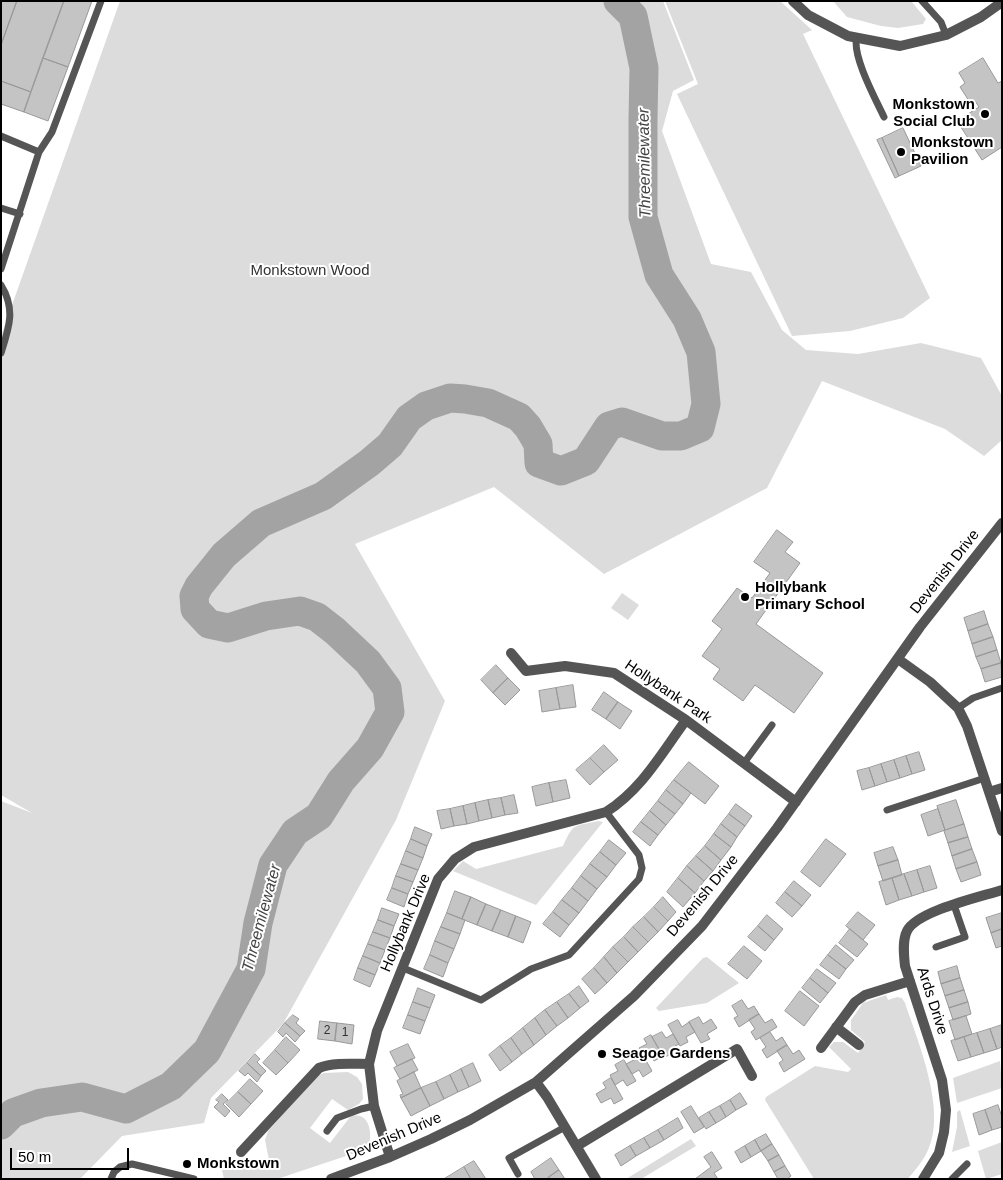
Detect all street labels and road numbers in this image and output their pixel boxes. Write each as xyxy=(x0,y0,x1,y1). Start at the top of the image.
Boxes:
street label: Devenish Drive xyxy=(907,526,983,618)
street label: Hollybank Park xyxy=(621,656,715,728)
street label: Devenish Drive xyxy=(663,851,743,941)
street label: Hollybank Drive xyxy=(377,871,435,975)
street label: Ards Drive xyxy=(913,965,951,1037)
street label: Devenish Drive xyxy=(344,1109,444,1165)

